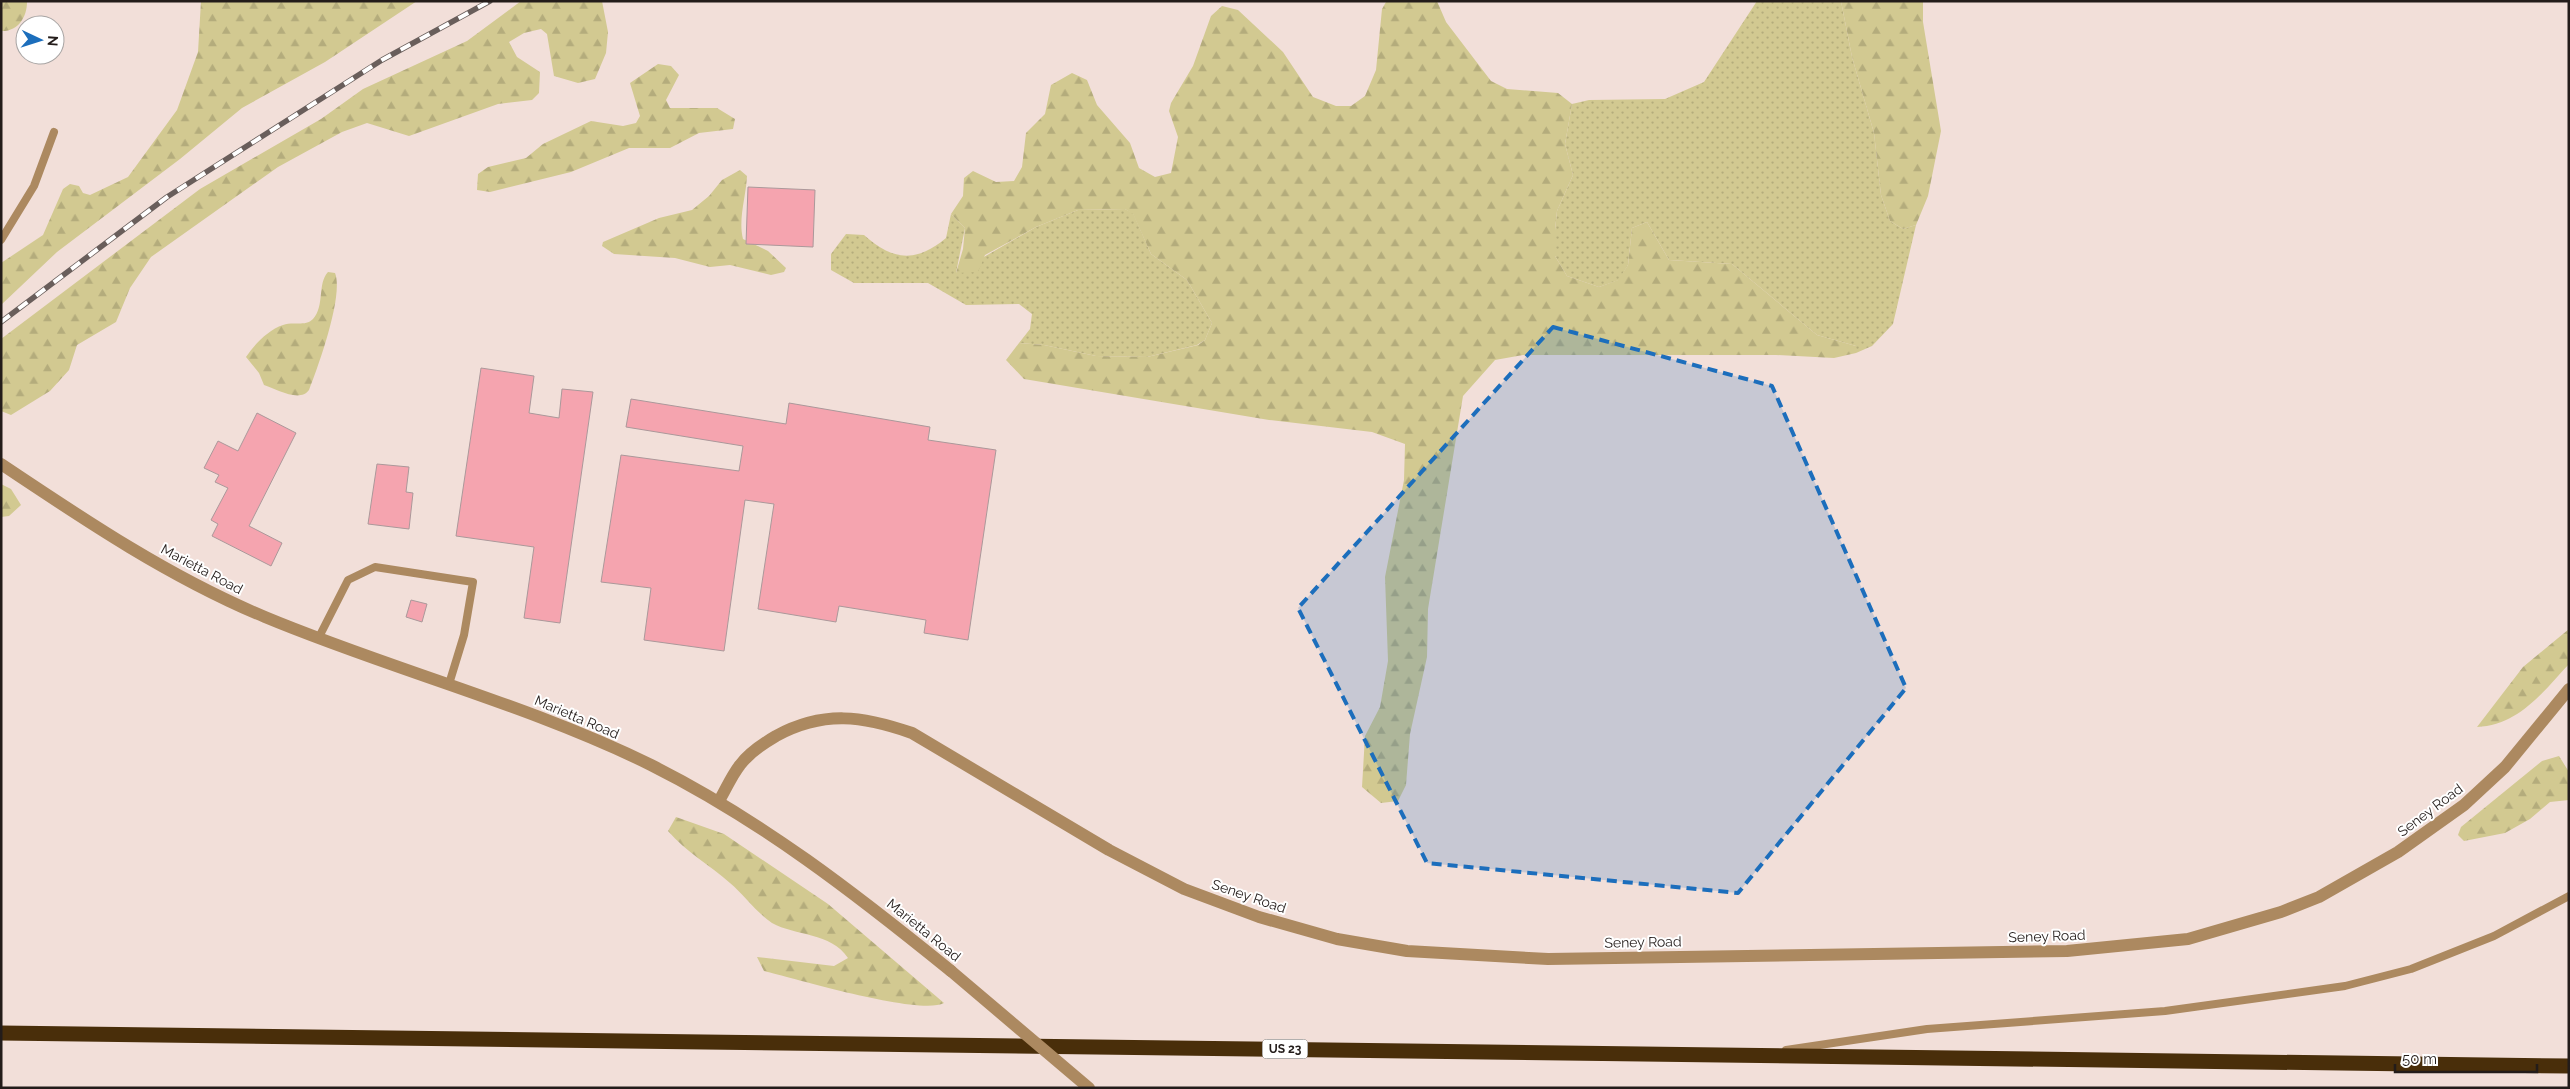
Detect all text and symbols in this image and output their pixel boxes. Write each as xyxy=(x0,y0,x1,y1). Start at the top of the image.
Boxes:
north arrow xyxy=(15,15,65,65)
text: N xyxy=(45,35,61,47)
street label: Marietta Road xyxy=(158,541,246,597)
street label: Marietta Road xyxy=(532,692,622,742)
street label: Seney Road xyxy=(2394,780,2466,840)
street label: Seney Road xyxy=(1210,876,1288,916)
street label: Marietta Road xyxy=(884,895,964,965)
street label: Seney Road xyxy=(2008,927,2086,945)
street label: Seney Road xyxy=(1604,933,1682,951)
road number: US 23 xyxy=(1262,1040,1308,1058)
scale bar xyxy=(2395,1042,2538,1074)
text: 50 m xyxy=(2402,1050,2437,1068)

